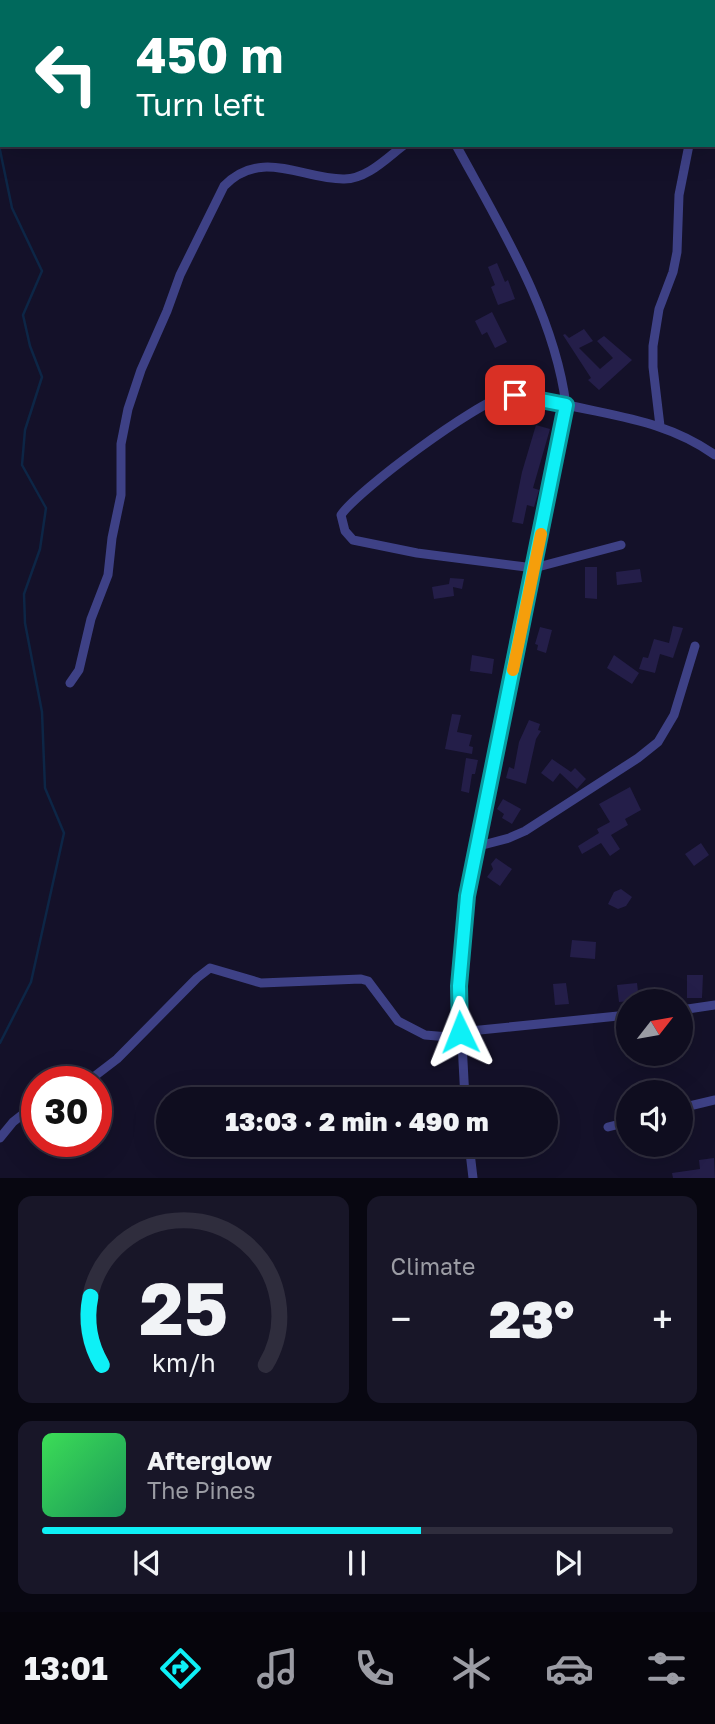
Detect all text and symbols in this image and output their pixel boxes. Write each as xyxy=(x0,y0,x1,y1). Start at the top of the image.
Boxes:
text: 450 m xyxy=(136,25,284,84)
icon: left xyxy=(21,28,112,119)
text: Turn left xyxy=(136,85,265,123)
pin xyxy=(485,365,545,425)
icon: arrive xyxy=(496,376,534,414)
north arrow xyxy=(616,989,693,1066)
map controls xyxy=(616,989,693,1157)
position arrow xyxy=(423,995,497,1069)
speed limit sign: 30 xyxy=(21,1066,112,1157)
button: sound xyxy=(616,1080,693,1157)
text: 13:03 · 2 min · 490 m xyxy=(225,1106,489,1137)
text: Climate xyxy=(391,1252,475,1280)
text: 25 xyxy=(139,1265,228,1352)
text: 23° xyxy=(489,1287,574,1349)
text: − xyxy=(391,1296,411,1341)
text: + xyxy=(652,1296,673,1341)
text: km/h xyxy=(151,1347,215,1378)
text: Afterglow xyxy=(147,1445,272,1476)
text: The Pines xyxy=(147,1476,255,1504)
icon: previous xyxy=(128,1544,166,1582)
icon: pause xyxy=(338,1544,376,1582)
icon: next xyxy=(549,1544,587,1582)
icon: directions xyxy=(156,1644,205,1693)
icon: music xyxy=(253,1644,302,1693)
icon: phone xyxy=(350,1644,399,1693)
icon: climate xyxy=(447,1644,496,1693)
icon: car xyxy=(545,1644,594,1693)
icon: filters xyxy=(642,1644,691,1693)
text: 13:01 xyxy=(24,1649,108,1687)

